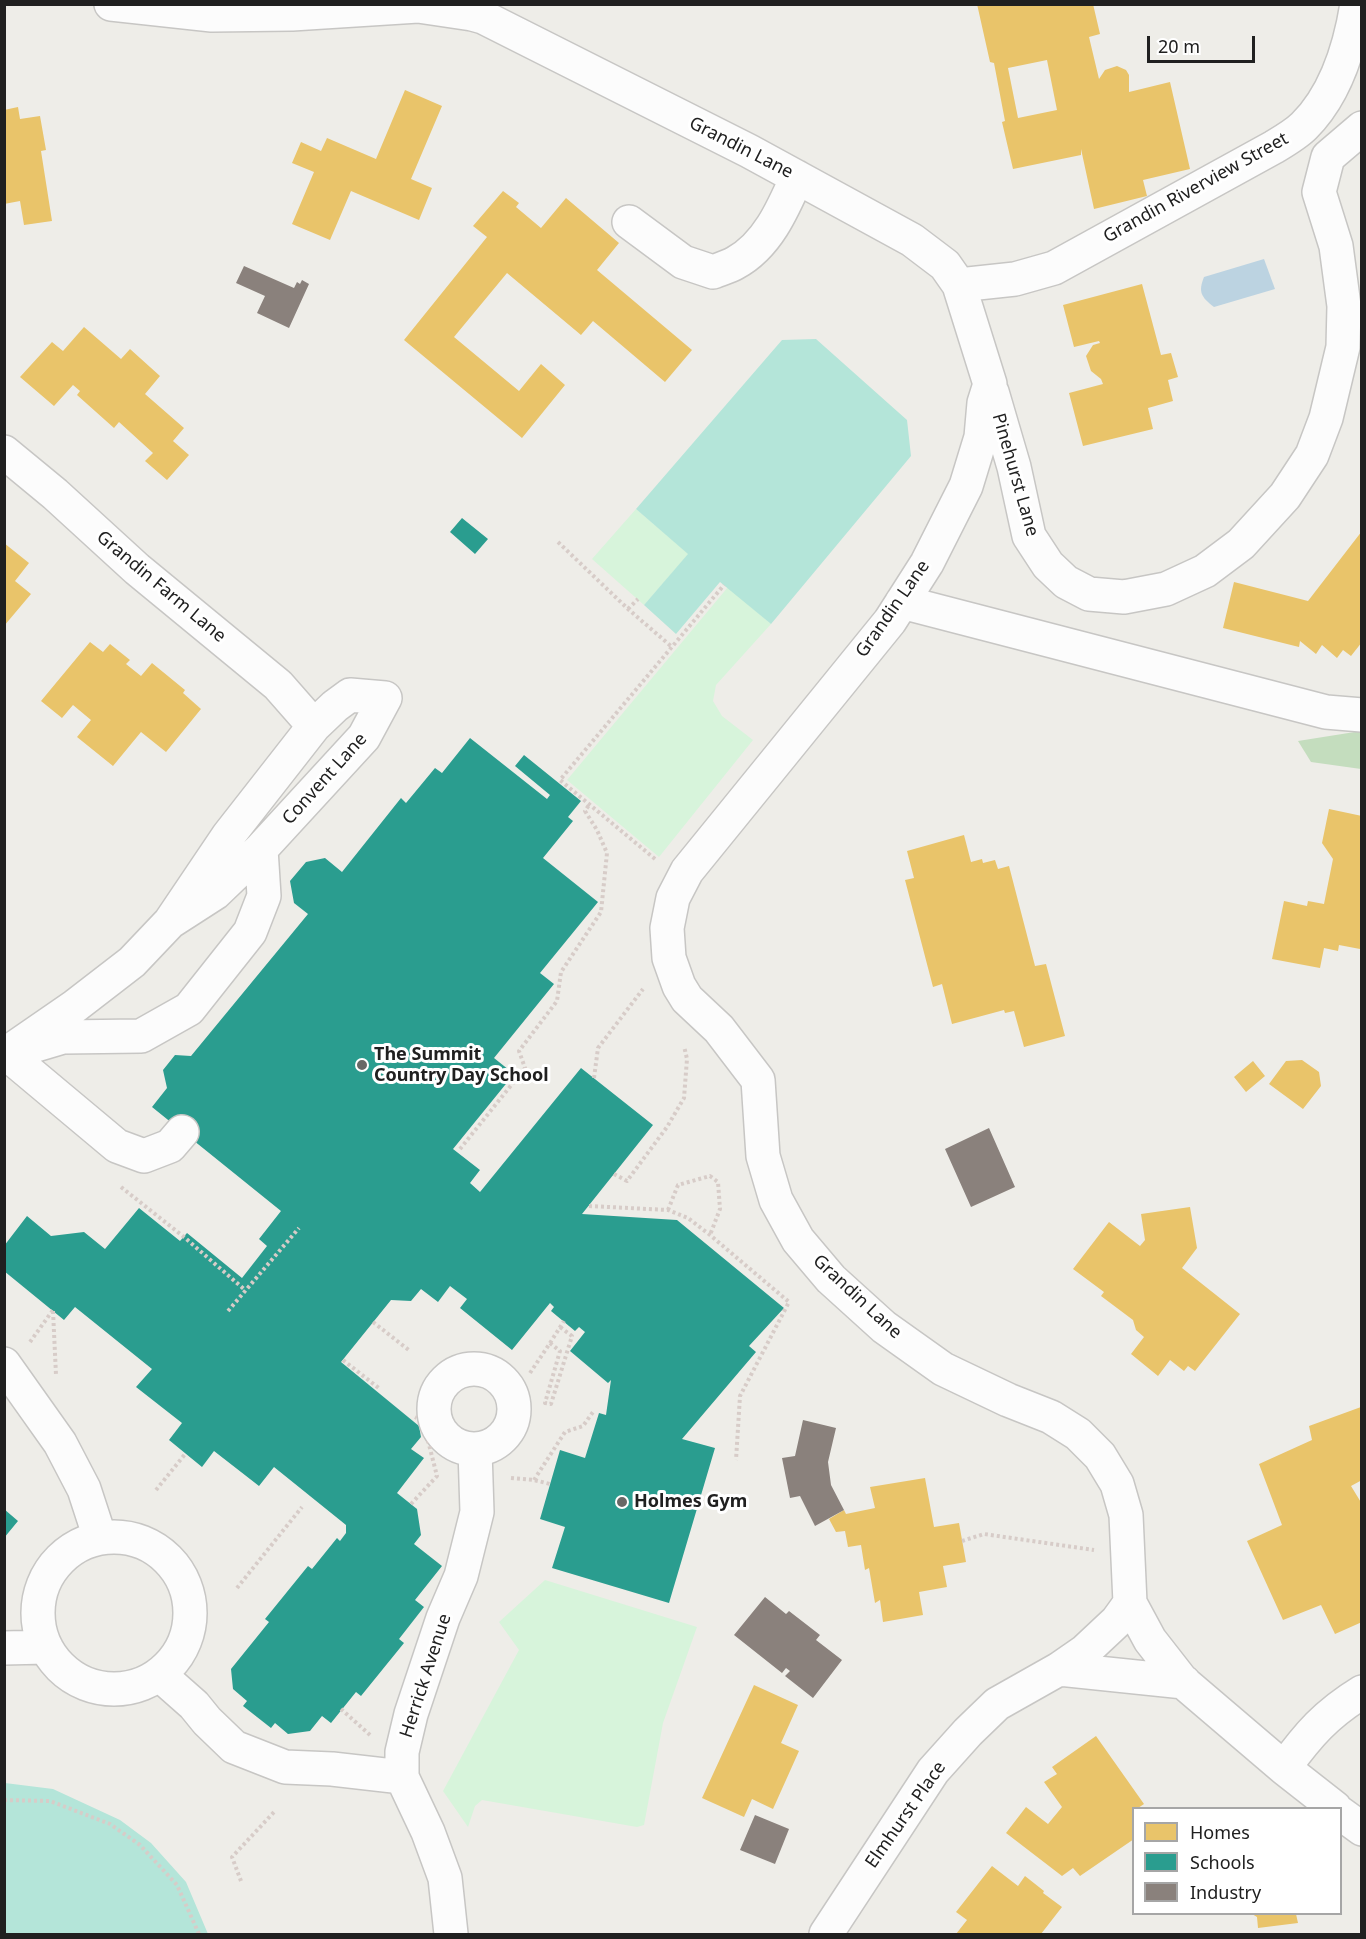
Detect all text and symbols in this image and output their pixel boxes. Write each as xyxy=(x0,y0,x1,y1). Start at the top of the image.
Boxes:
scale bar xyxy=(1150,24,1258,62)
text: 20 m xyxy=(1158,34,1200,58)
street label: Grandin Lane xyxy=(685,113,797,183)
street label: Grandin Riverview Street xyxy=(1100,128,1292,248)
street label: Pinehurst Lane xyxy=(987,411,1043,539)
street label: Grandin Farm Lane xyxy=(92,527,230,647)
street label: Grandin Lane xyxy=(852,556,934,662)
street label: Convent Lane xyxy=(278,729,372,829)
place label: The Summit Country Day School xyxy=(374,1044,549,1086)
marker: The Summit Country Day School xyxy=(355,1058,369,1072)
street label: Grandin Lane xyxy=(808,1250,906,1344)
place label: Holmes Gym xyxy=(634,1491,747,1513)
marker: Holmes Gym xyxy=(615,1495,629,1509)
street label: Herrick Avenue xyxy=(396,1611,456,1741)
street label: Elmhurst Place xyxy=(861,1757,951,1873)
legend xyxy=(1132,1807,1342,1915)
text: Homes xyxy=(1190,1820,1250,1844)
text: Schools xyxy=(1190,1850,1255,1874)
text: Industry xyxy=(1190,1880,1261,1904)

